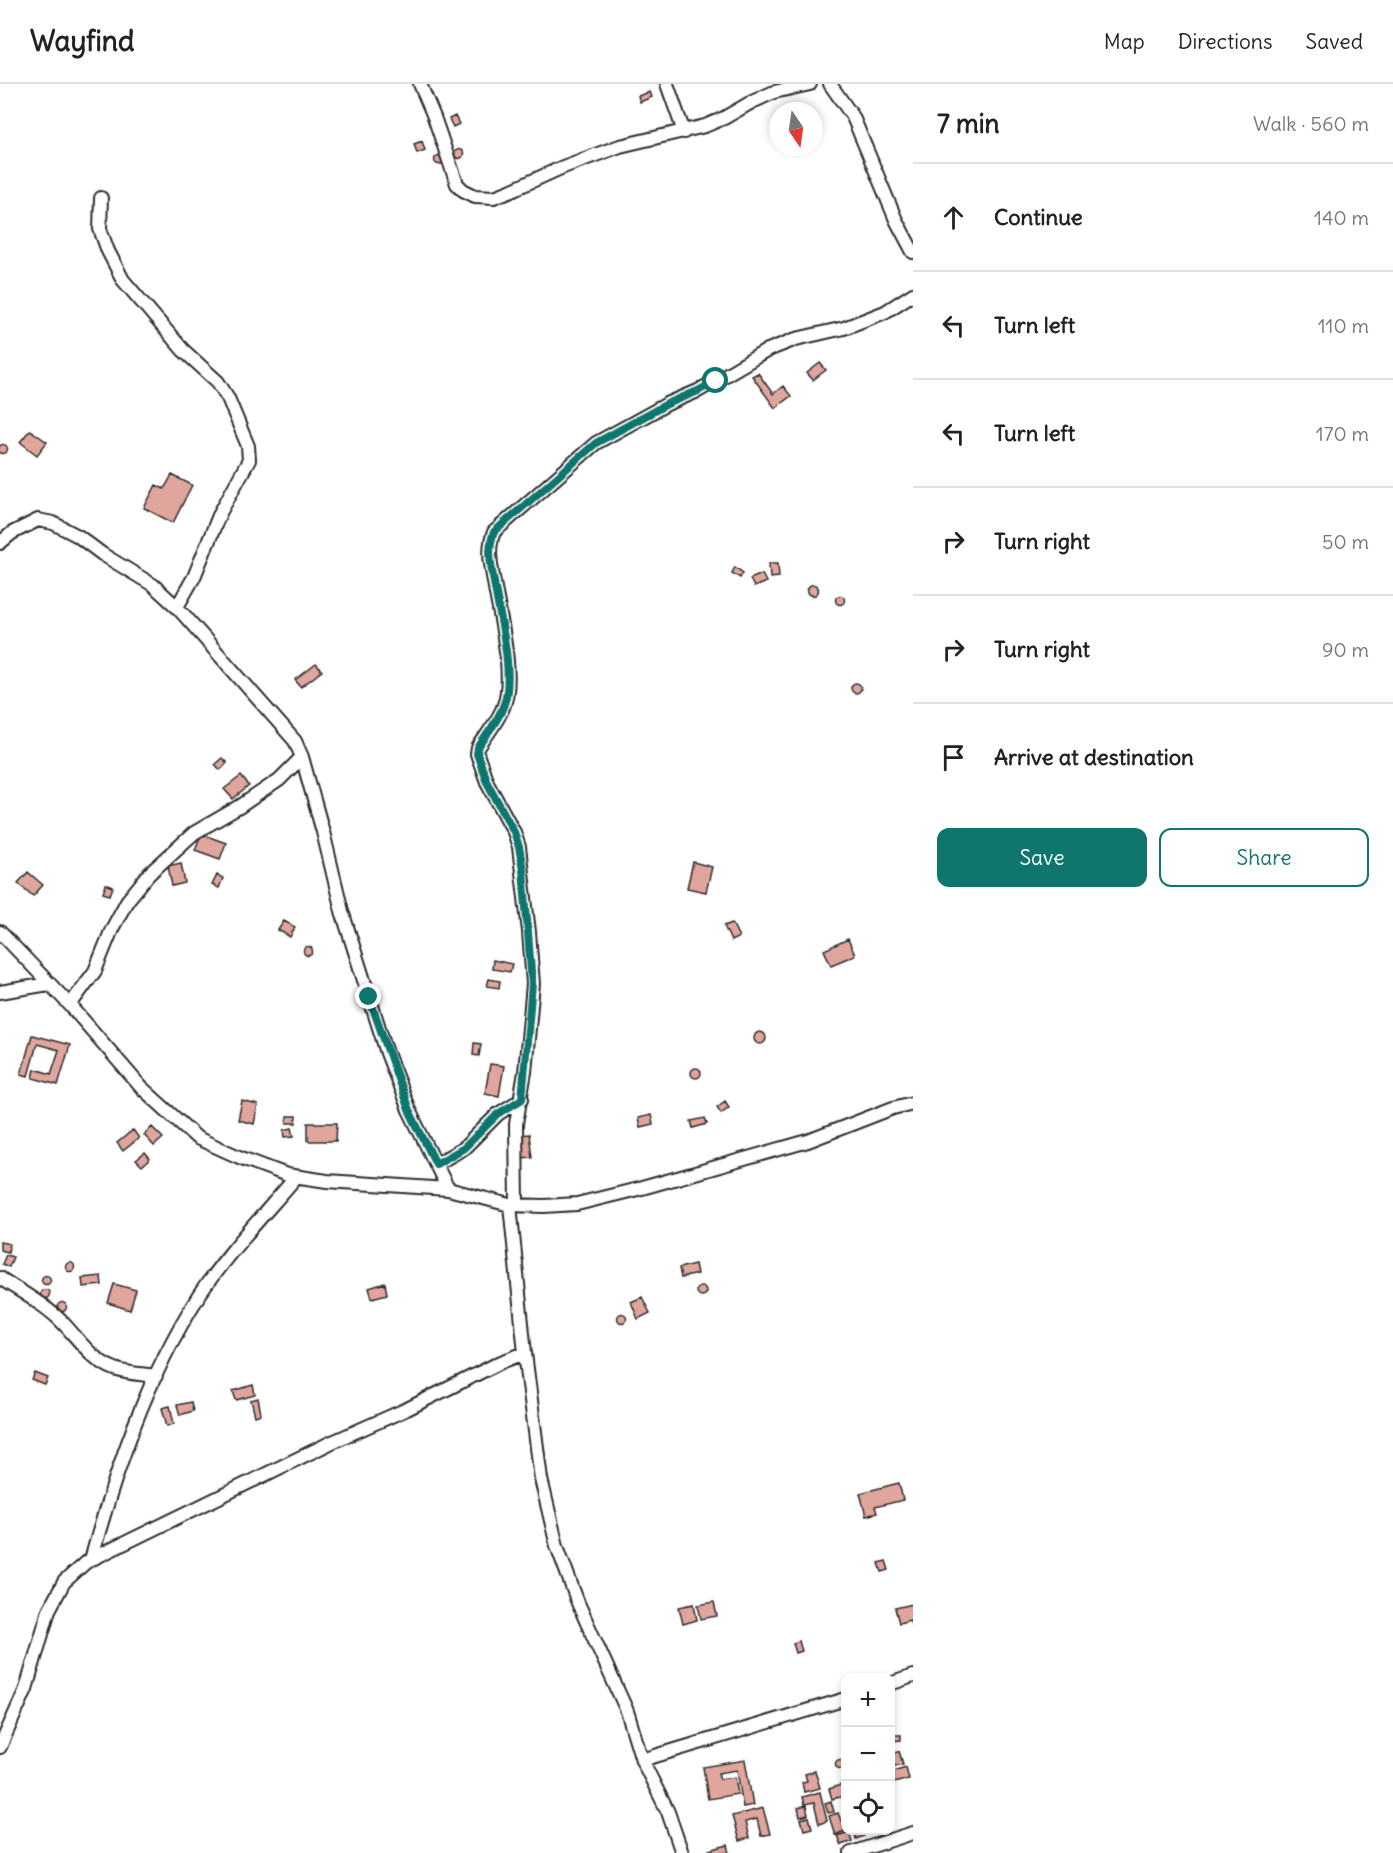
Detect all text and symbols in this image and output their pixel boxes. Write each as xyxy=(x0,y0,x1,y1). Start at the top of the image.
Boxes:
text: Wayfind xyxy=(30,23,134,59)
text: Map xyxy=(1104,28,1145,55)
text: Directions xyxy=(1178,28,1272,55)
text: Saved xyxy=(1305,28,1363,55)
north arrow xyxy=(769,102,823,156)
text: 7 min xyxy=(937,107,1000,140)
text: Walk · 560 m xyxy=(1253,111,1369,136)
icon: ahead xyxy=(937,201,970,234)
text: Continue xyxy=(994,203,1083,231)
text: 140 m xyxy=(1314,205,1369,230)
icon: left xyxy=(937,309,970,342)
text: Turn left xyxy=(994,311,1075,339)
text: 110 m xyxy=(1318,313,1369,338)
route start xyxy=(702,367,728,393)
icon: left xyxy=(937,417,970,450)
text: Turn left xyxy=(994,419,1075,447)
text: 170 m xyxy=(1316,421,1369,446)
icon: right xyxy=(937,525,970,558)
text: Turn right xyxy=(994,527,1090,555)
text: 50 m xyxy=(1322,529,1369,554)
icon: right xyxy=(937,633,970,666)
text: Turn right xyxy=(994,635,1090,663)
text: 90 m xyxy=(1322,637,1369,662)
icon: arrive xyxy=(937,741,970,774)
text: Arrive at destination xyxy=(994,743,1194,771)
button: Save xyxy=(937,828,1147,887)
button: Share xyxy=(1159,828,1369,887)
route end xyxy=(355,983,381,1009)
map controls xyxy=(841,1673,895,1835)
button: + xyxy=(841,1673,895,1727)
button: − xyxy=(841,1727,895,1781)
button: locate xyxy=(841,1781,895,1835)

